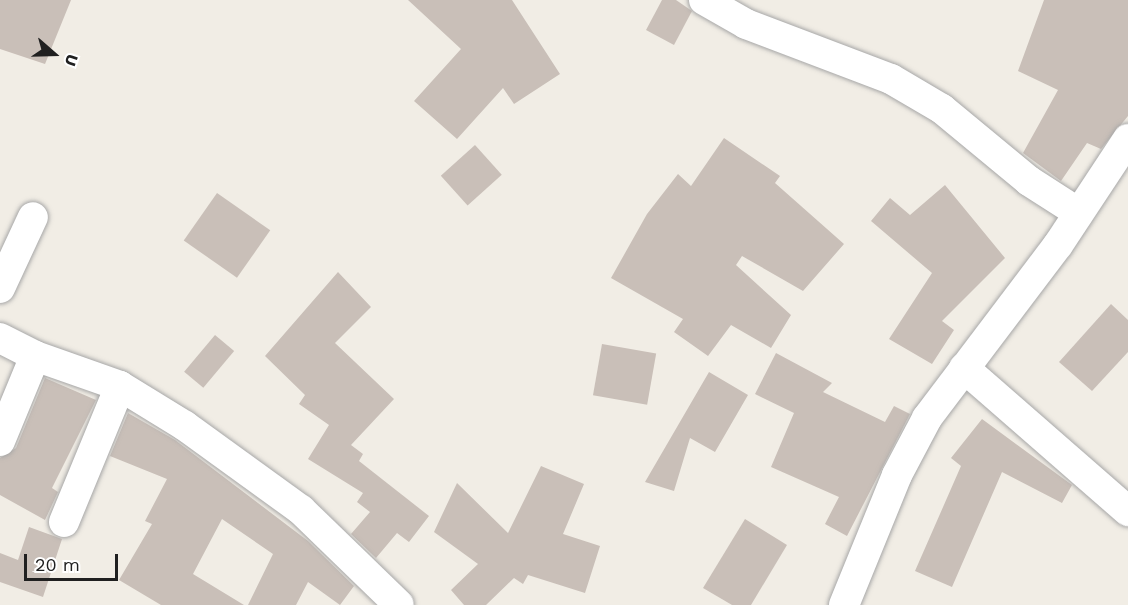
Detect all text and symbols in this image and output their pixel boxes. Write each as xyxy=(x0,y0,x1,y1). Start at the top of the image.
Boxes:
north arrow xyxy=(24,24,84,84)
text: U xyxy=(61,52,82,69)
scale bar xyxy=(27,542,122,580)
text: 20 m xyxy=(35,554,80,575)

